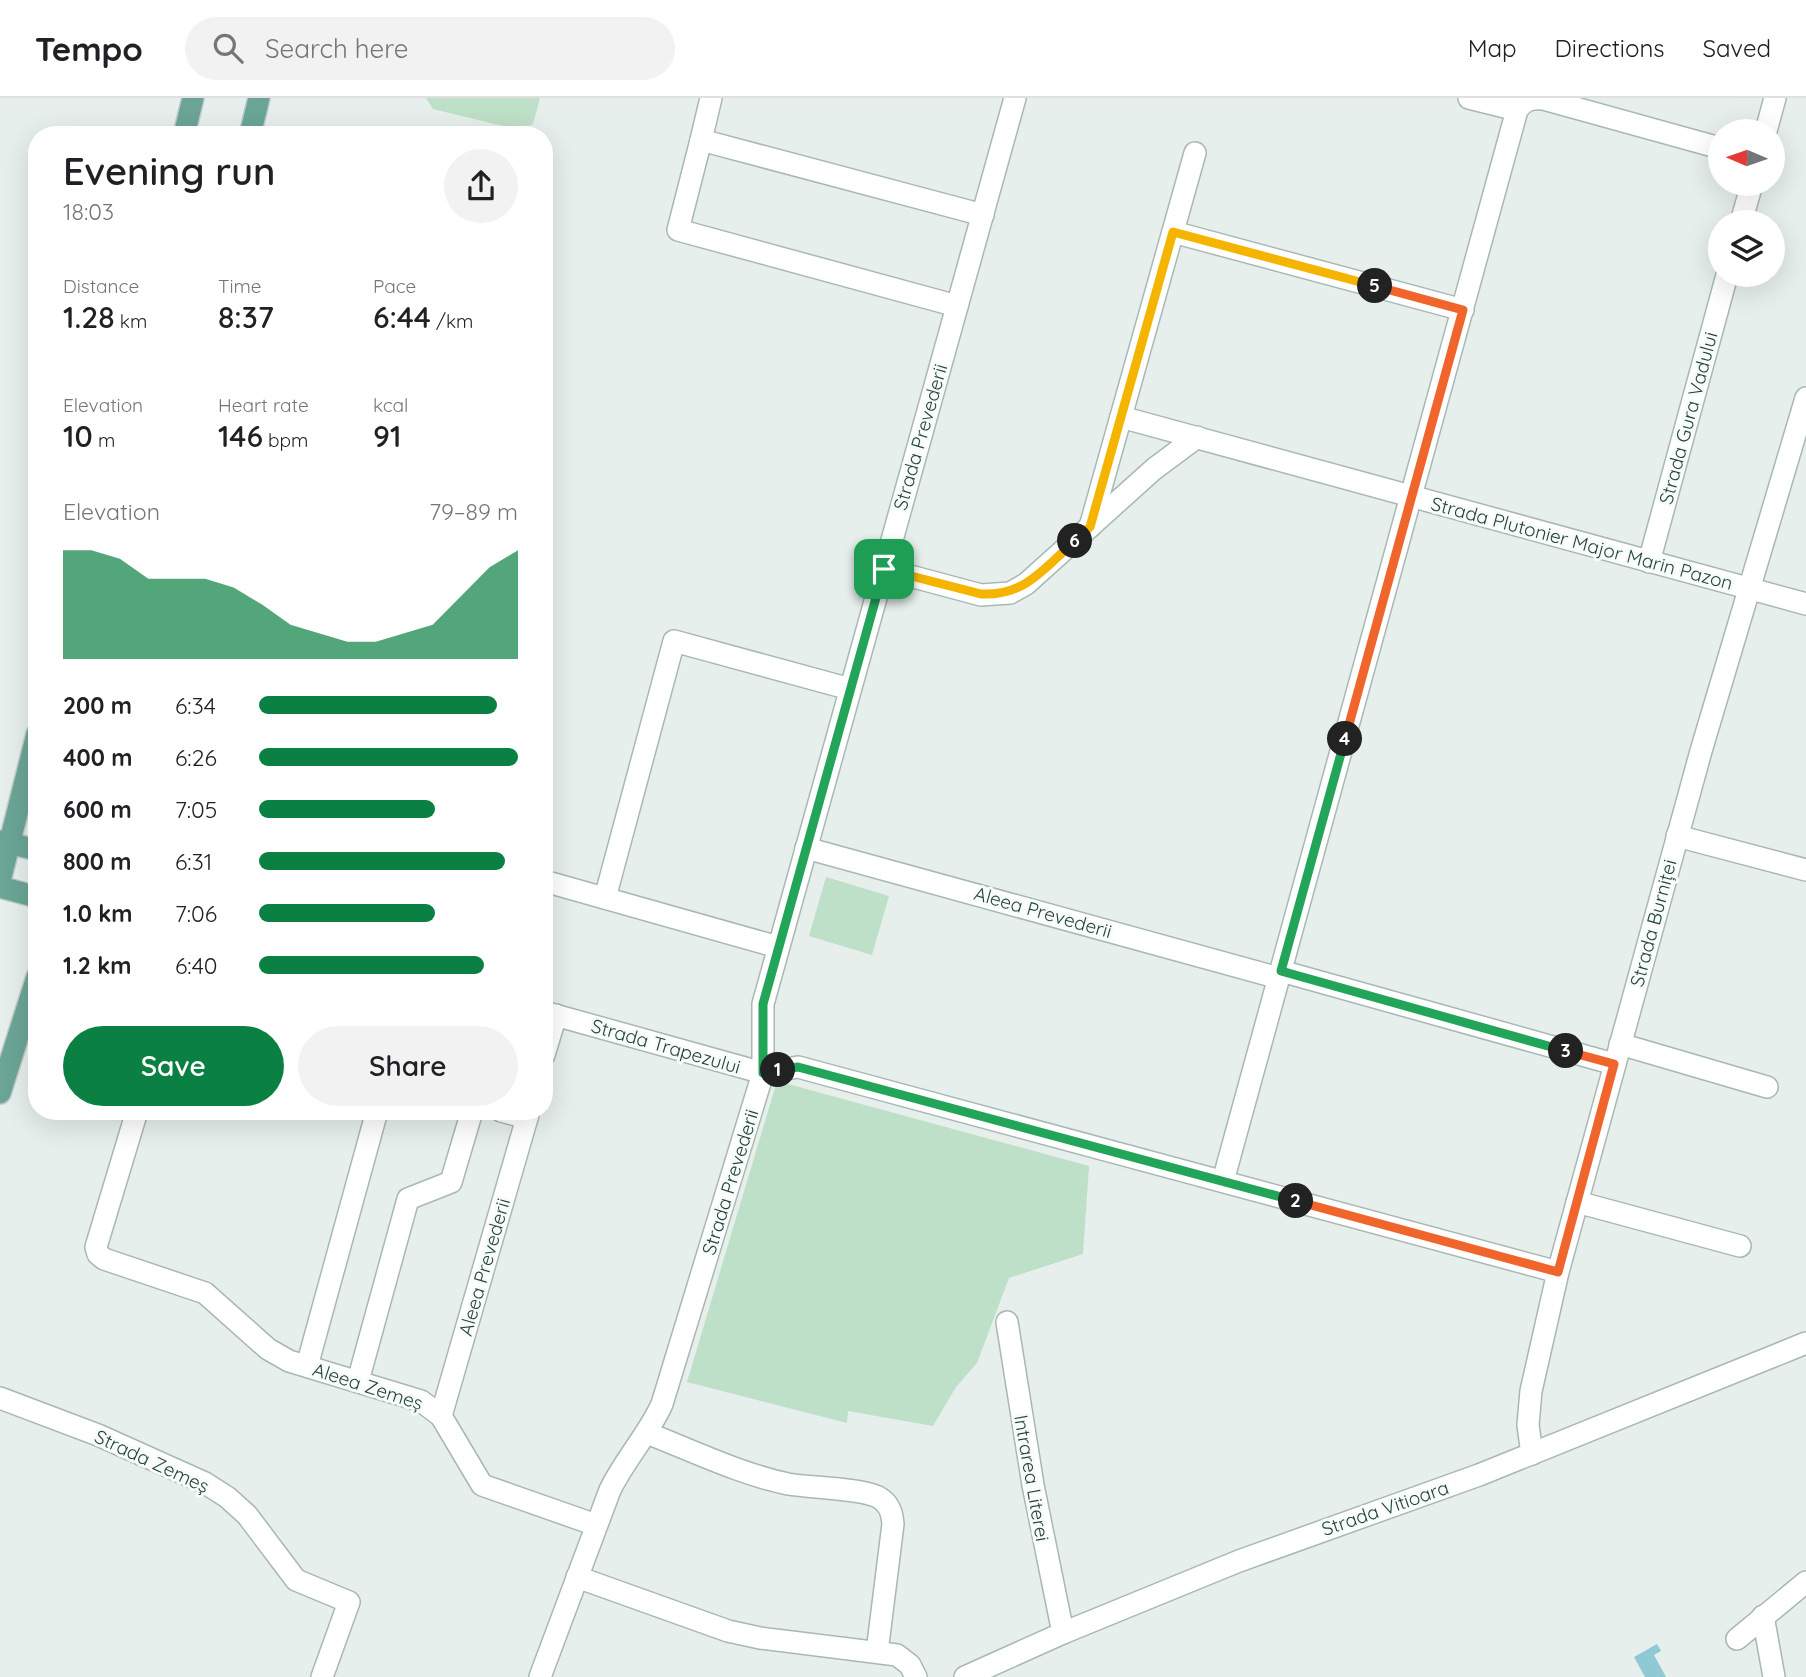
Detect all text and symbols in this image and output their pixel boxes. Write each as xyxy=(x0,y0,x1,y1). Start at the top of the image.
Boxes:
search box xyxy=(185,17,675,80)
text: Tempo xyxy=(35,28,143,69)
icon: search xyxy=(209,29,247,67)
text: Search here xyxy=(265,32,408,65)
text: Map xyxy=(1468,33,1517,63)
text: Directions xyxy=(1555,33,1665,63)
text: Saved xyxy=(1703,33,1771,63)
north arrow xyxy=(1708,119,1785,196)
map controls xyxy=(1708,119,1785,287)
text: Evening run xyxy=(63,147,276,195)
button: share xyxy=(444,149,518,223)
text: 18:03 xyxy=(63,197,114,226)
button: layers xyxy=(1708,210,1785,287)
pin: 5 xyxy=(1358,268,1392,304)
text: 5 xyxy=(1369,273,1380,297)
text: Distance xyxy=(63,274,139,298)
text: Time xyxy=(218,274,262,298)
text: Pace xyxy=(373,274,416,298)
text: 1.28 xyxy=(63,298,115,336)
text: 8:37 xyxy=(218,298,274,336)
text: 6:44 xyxy=(373,298,431,336)
text: km xyxy=(115,309,147,333)
text: /km xyxy=(431,309,473,333)
street label: Strada Gura Vadului xyxy=(1653,329,1723,507)
street label: Strada Prevederii xyxy=(888,361,952,513)
text: Elevation xyxy=(63,393,143,417)
text: Heart rate xyxy=(218,393,309,417)
text: kcal xyxy=(373,393,408,417)
text: 10 xyxy=(63,417,93,455)
text: 146 xyxy=(218,417,263,455)
text: 91 xyxy=(373,417,402,455)
text: m xyxy=(93,428,115,452)
text: bpm xyxy=(263,428,308,452)
street label: Strada Plutonier Major Marin Pazon xyxy=(1428,491,1736,595)
text: Elevation xyxy=(63,497,160,526)
text: 79–89 m xyxy=(429,497,518,526)
pin: 6 xyxy=(1058,524,1092,558)
text: 6 xyxy=(1069,528,1080,552)
pin xyxy=(854,539,914,599)
icon: arrive xyxy=(865,550,903,588)
text: 200 m xyxy=(63,691,132,720)
text: 6:34 xyxy=(175,691,216,720)
pin: 4 xyxy=(1328,722,1362,756)
text: 4 xyxy=(1339,726,1350,750)
text: 400 m xyxy=(63,743,132,772)
text: 6:26 xyxy=(175,743,217,772)
text: 600 m xyxy=(63,795,132,824)
text: 7:05 xyxy=(175,795,217,824)
text: 800 m xyxy=(63,847,132,876)
text: 6:31 xyxy=(175,847,212,876)
street label: Strada Burniței xyxy=(1624,857,1682,989)
street label: Aleea Prevederii xyxy=(971,881,1115,943)
text: 1.0 km xyxy=(63,899,133,928)
text: 7:06 xyxy=(175,899,217,928)
text: 1.2 km xyxy=(63,951,132,980)
text: 6:40 xyxy=(175,951,217,980)
street label: Strada Trapezului xyxy=(589,1013,743,1079)
button: Save xyxy=(63,1026,284,1106)
button: Share xyxy=(298,1026,518,1106)
pin: 3 xyxy=(1548,1034,1584,1068)
text: 3 xyxy=(1560,1038,1571,1062)
pin: 1 xyxy=(760,1052,796,1088)
text: 1 xyxy=(774,1057,781,1081)
street label: Strada Prevederii xyxy=(696,1106,764,1258)
pin: 2 xyxy=(1278,1184,1314,1218)
text: 2 xyxy=(1290,1188,1301,1212)
street label: Aleea Prevederii xyxy=(453,1195,515,1339)
street label: Aleea Zemeș xyxy=(310,1357,426,1415)
street label: Intrarea Literei xyxy=(1009,1413,1055,1543)
street label: Strada Zemeș xyxy=(91,1424,213,1498)
street label: Strada Vitioara xyxy=(1318,1475,1452,1541)

